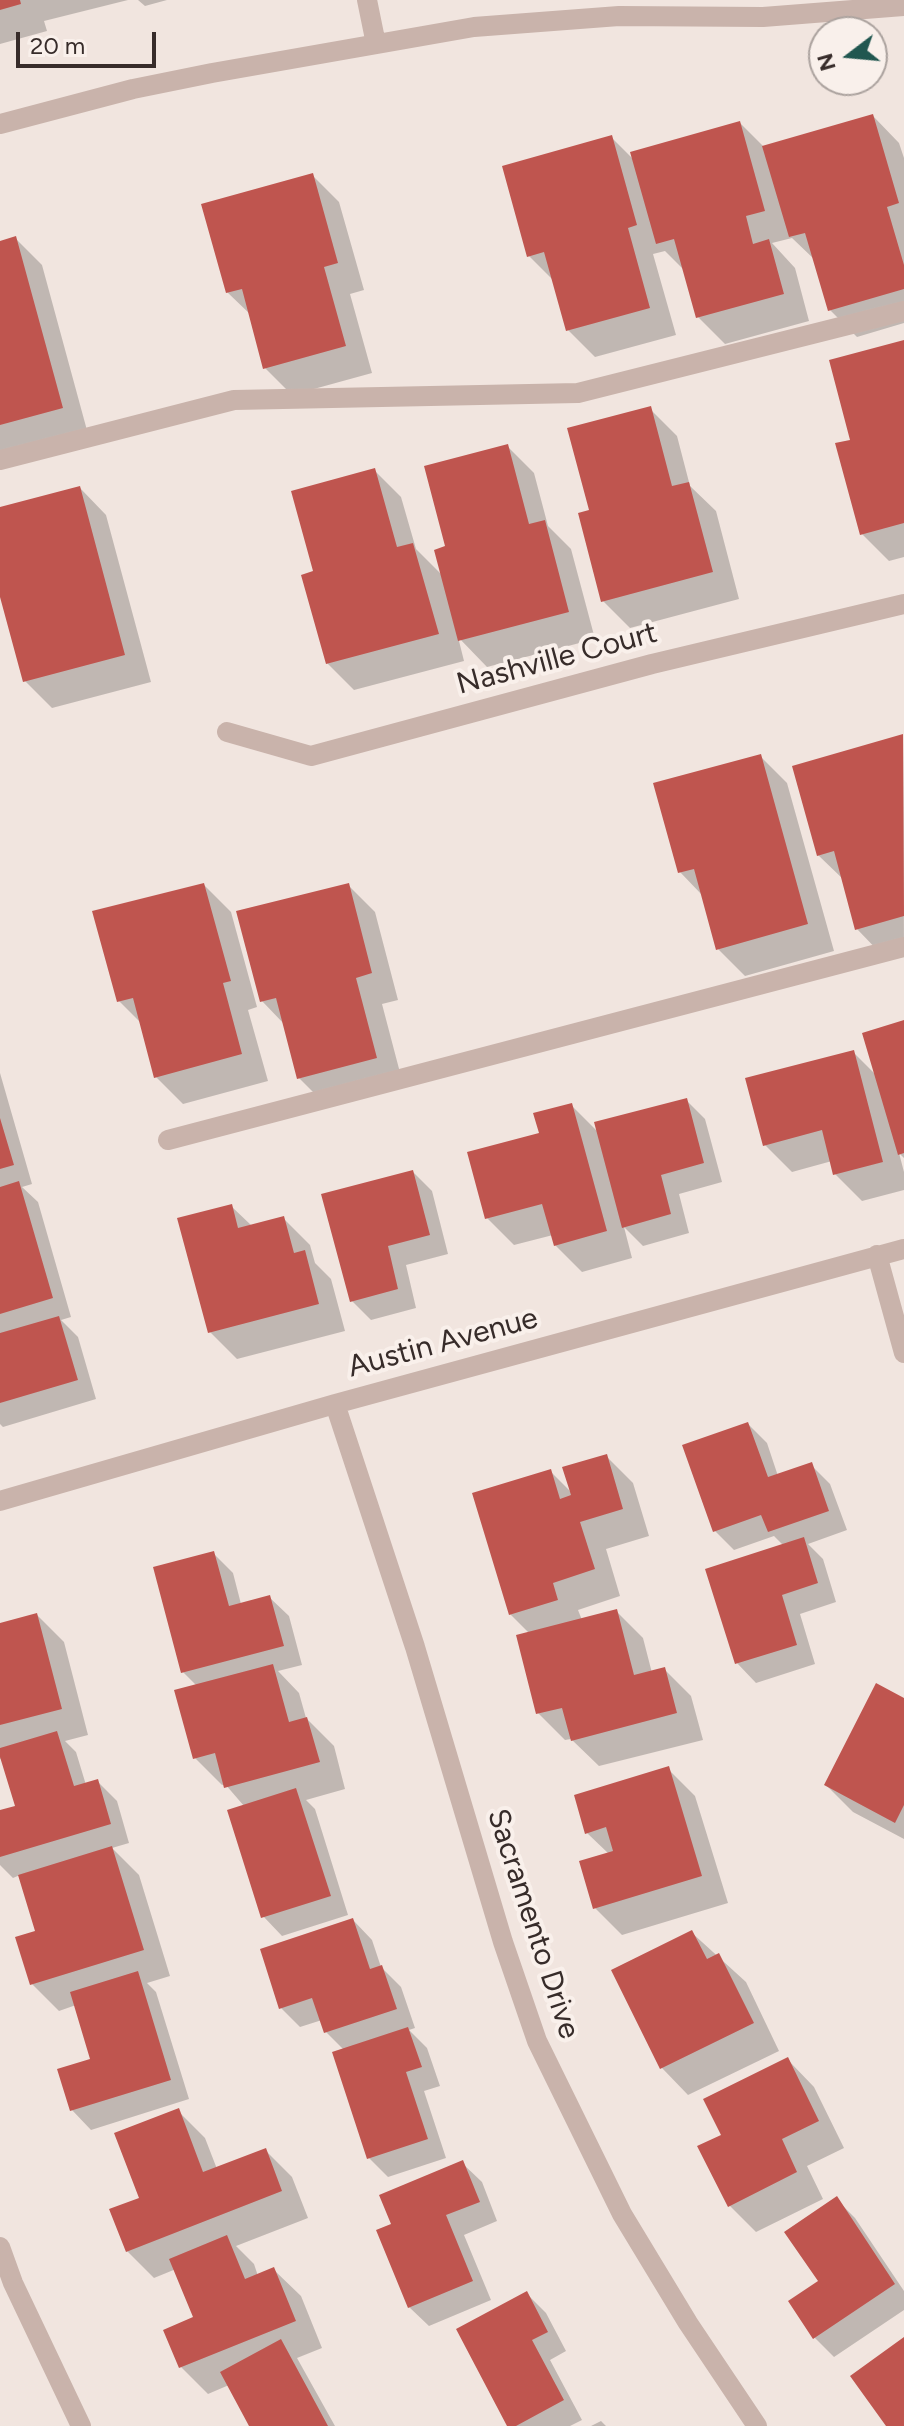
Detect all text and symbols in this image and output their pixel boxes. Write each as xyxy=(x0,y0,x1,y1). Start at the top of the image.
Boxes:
scale bar xyxy=(20,16,160,66)
north arrow xyxy=(808,16,888,96)
text: 20 m xyxy=(30,31,85,60)
text: N xyxy=(811,50,842,74)
street label: Nashville Court xyxy=(453,615,661,703)
street label: Austin Avenue xyxy=(344,1300,542,1386)
street label: Sacramento Drive xyxy=(479,1805,587,2043)

